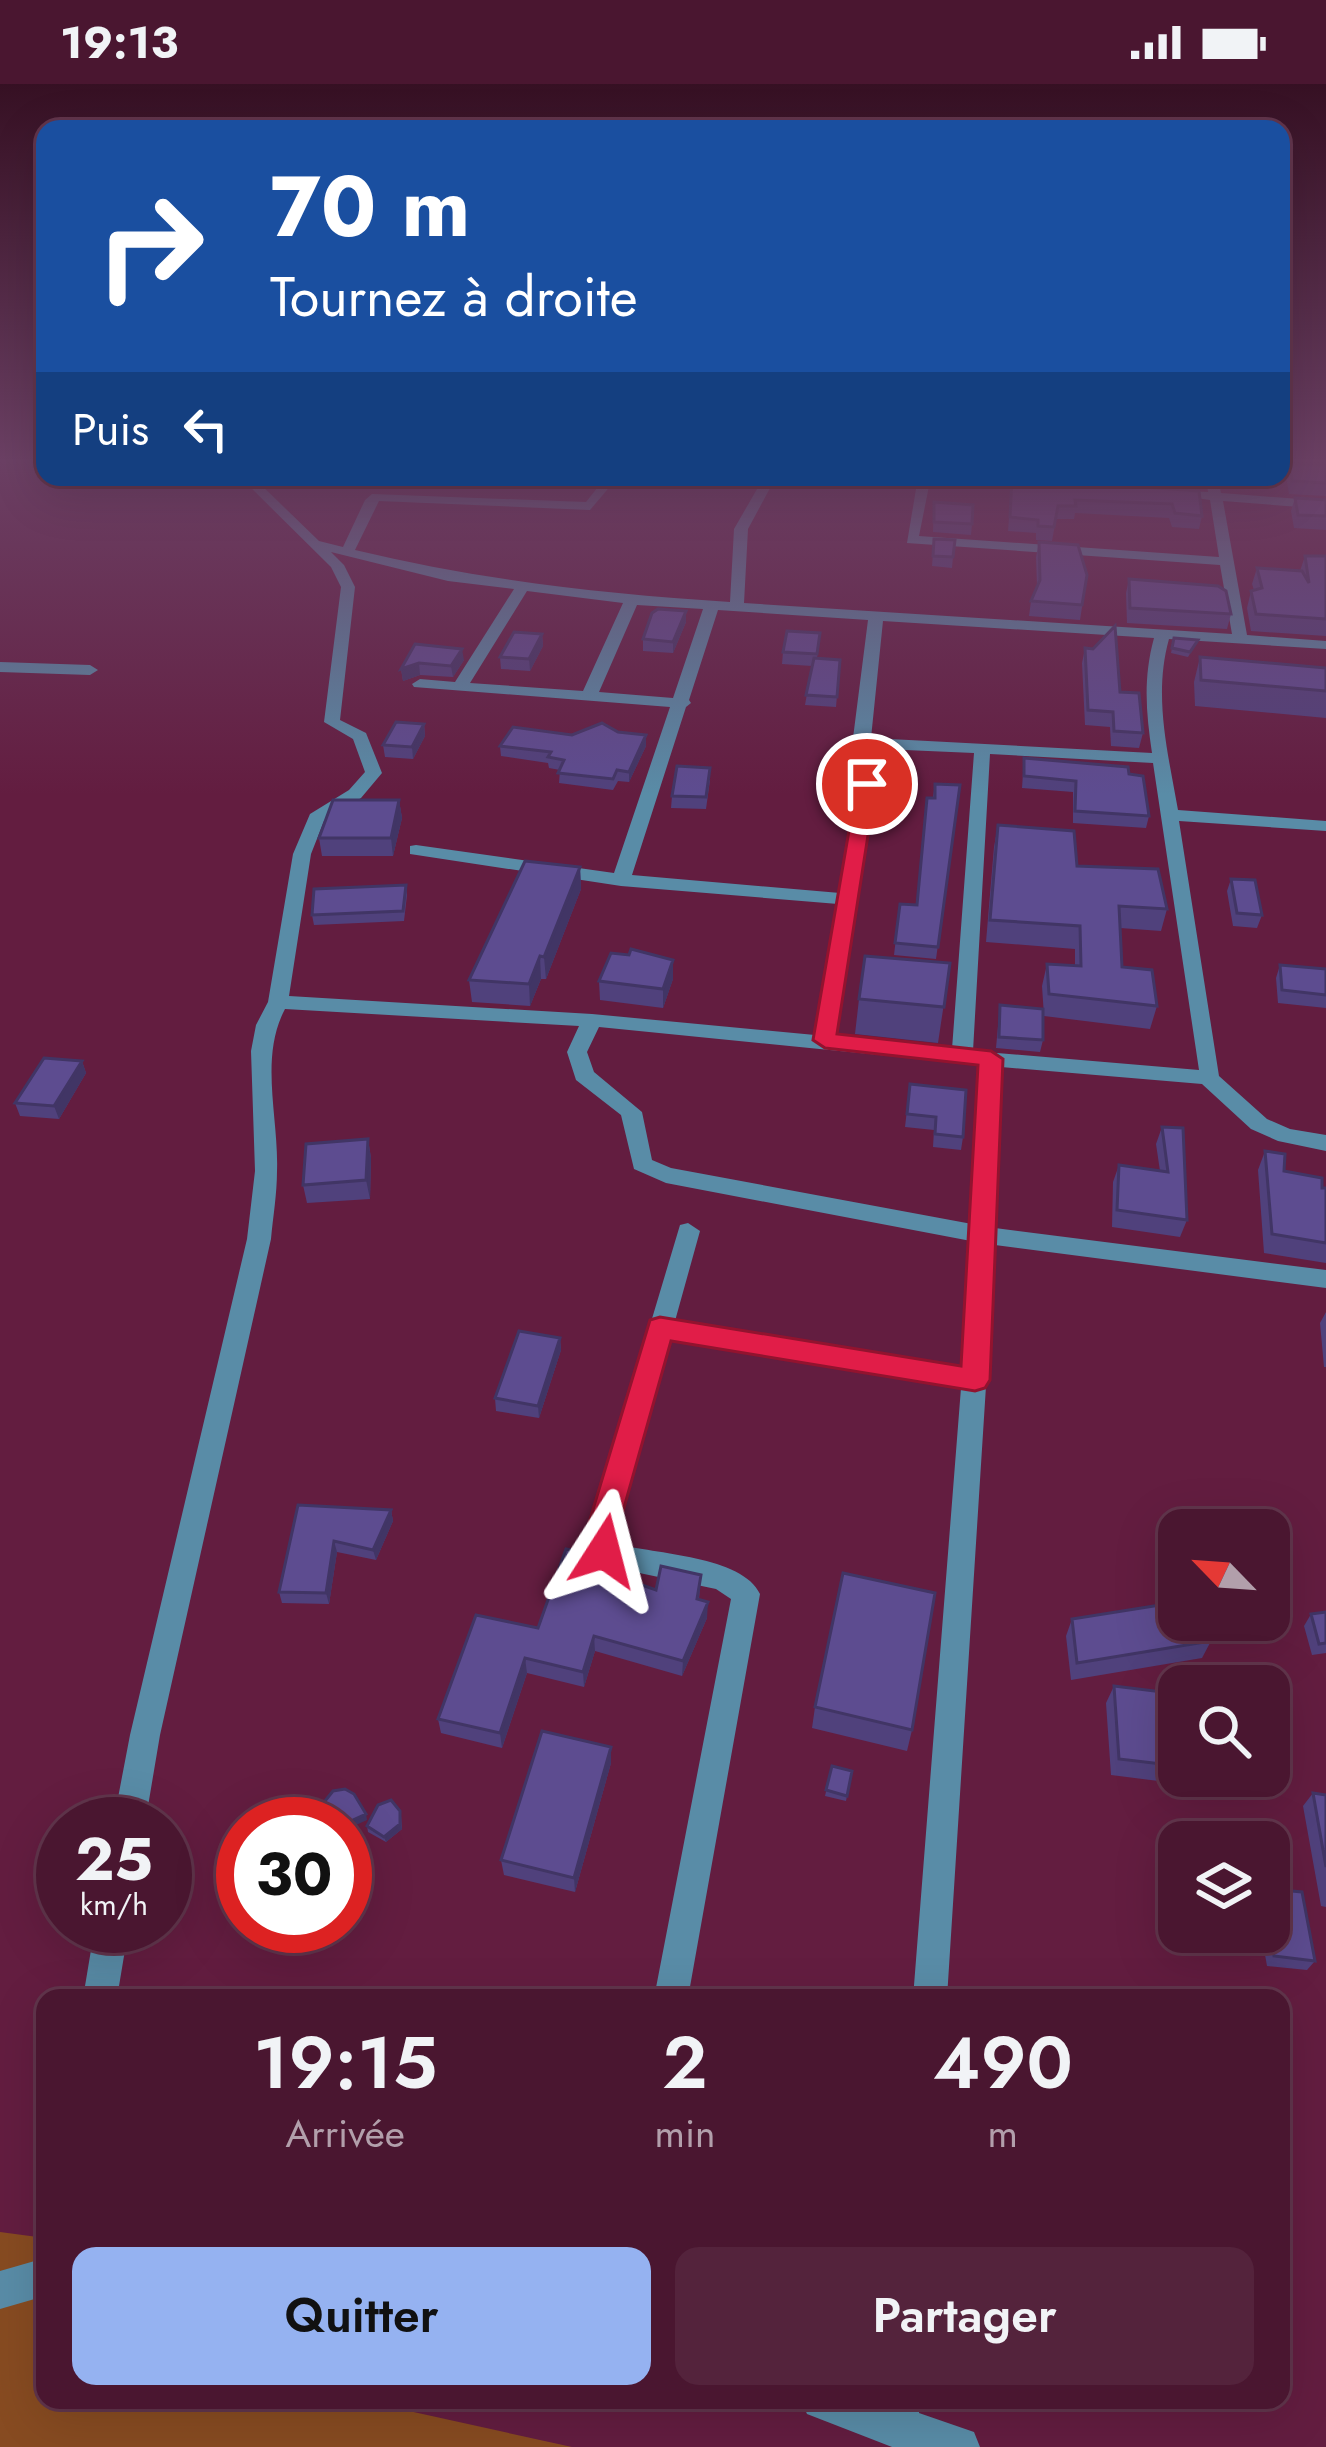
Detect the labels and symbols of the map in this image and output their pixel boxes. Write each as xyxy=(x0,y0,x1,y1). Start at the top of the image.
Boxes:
pin xyxy=(816,733,918,835)
position arrow xyxy=(541,1488,667,1614)
north arrow xyxy=(1158,1509,1290,1641)
speed limit sign: 30 xyxy=(216,1797,372,1953)

